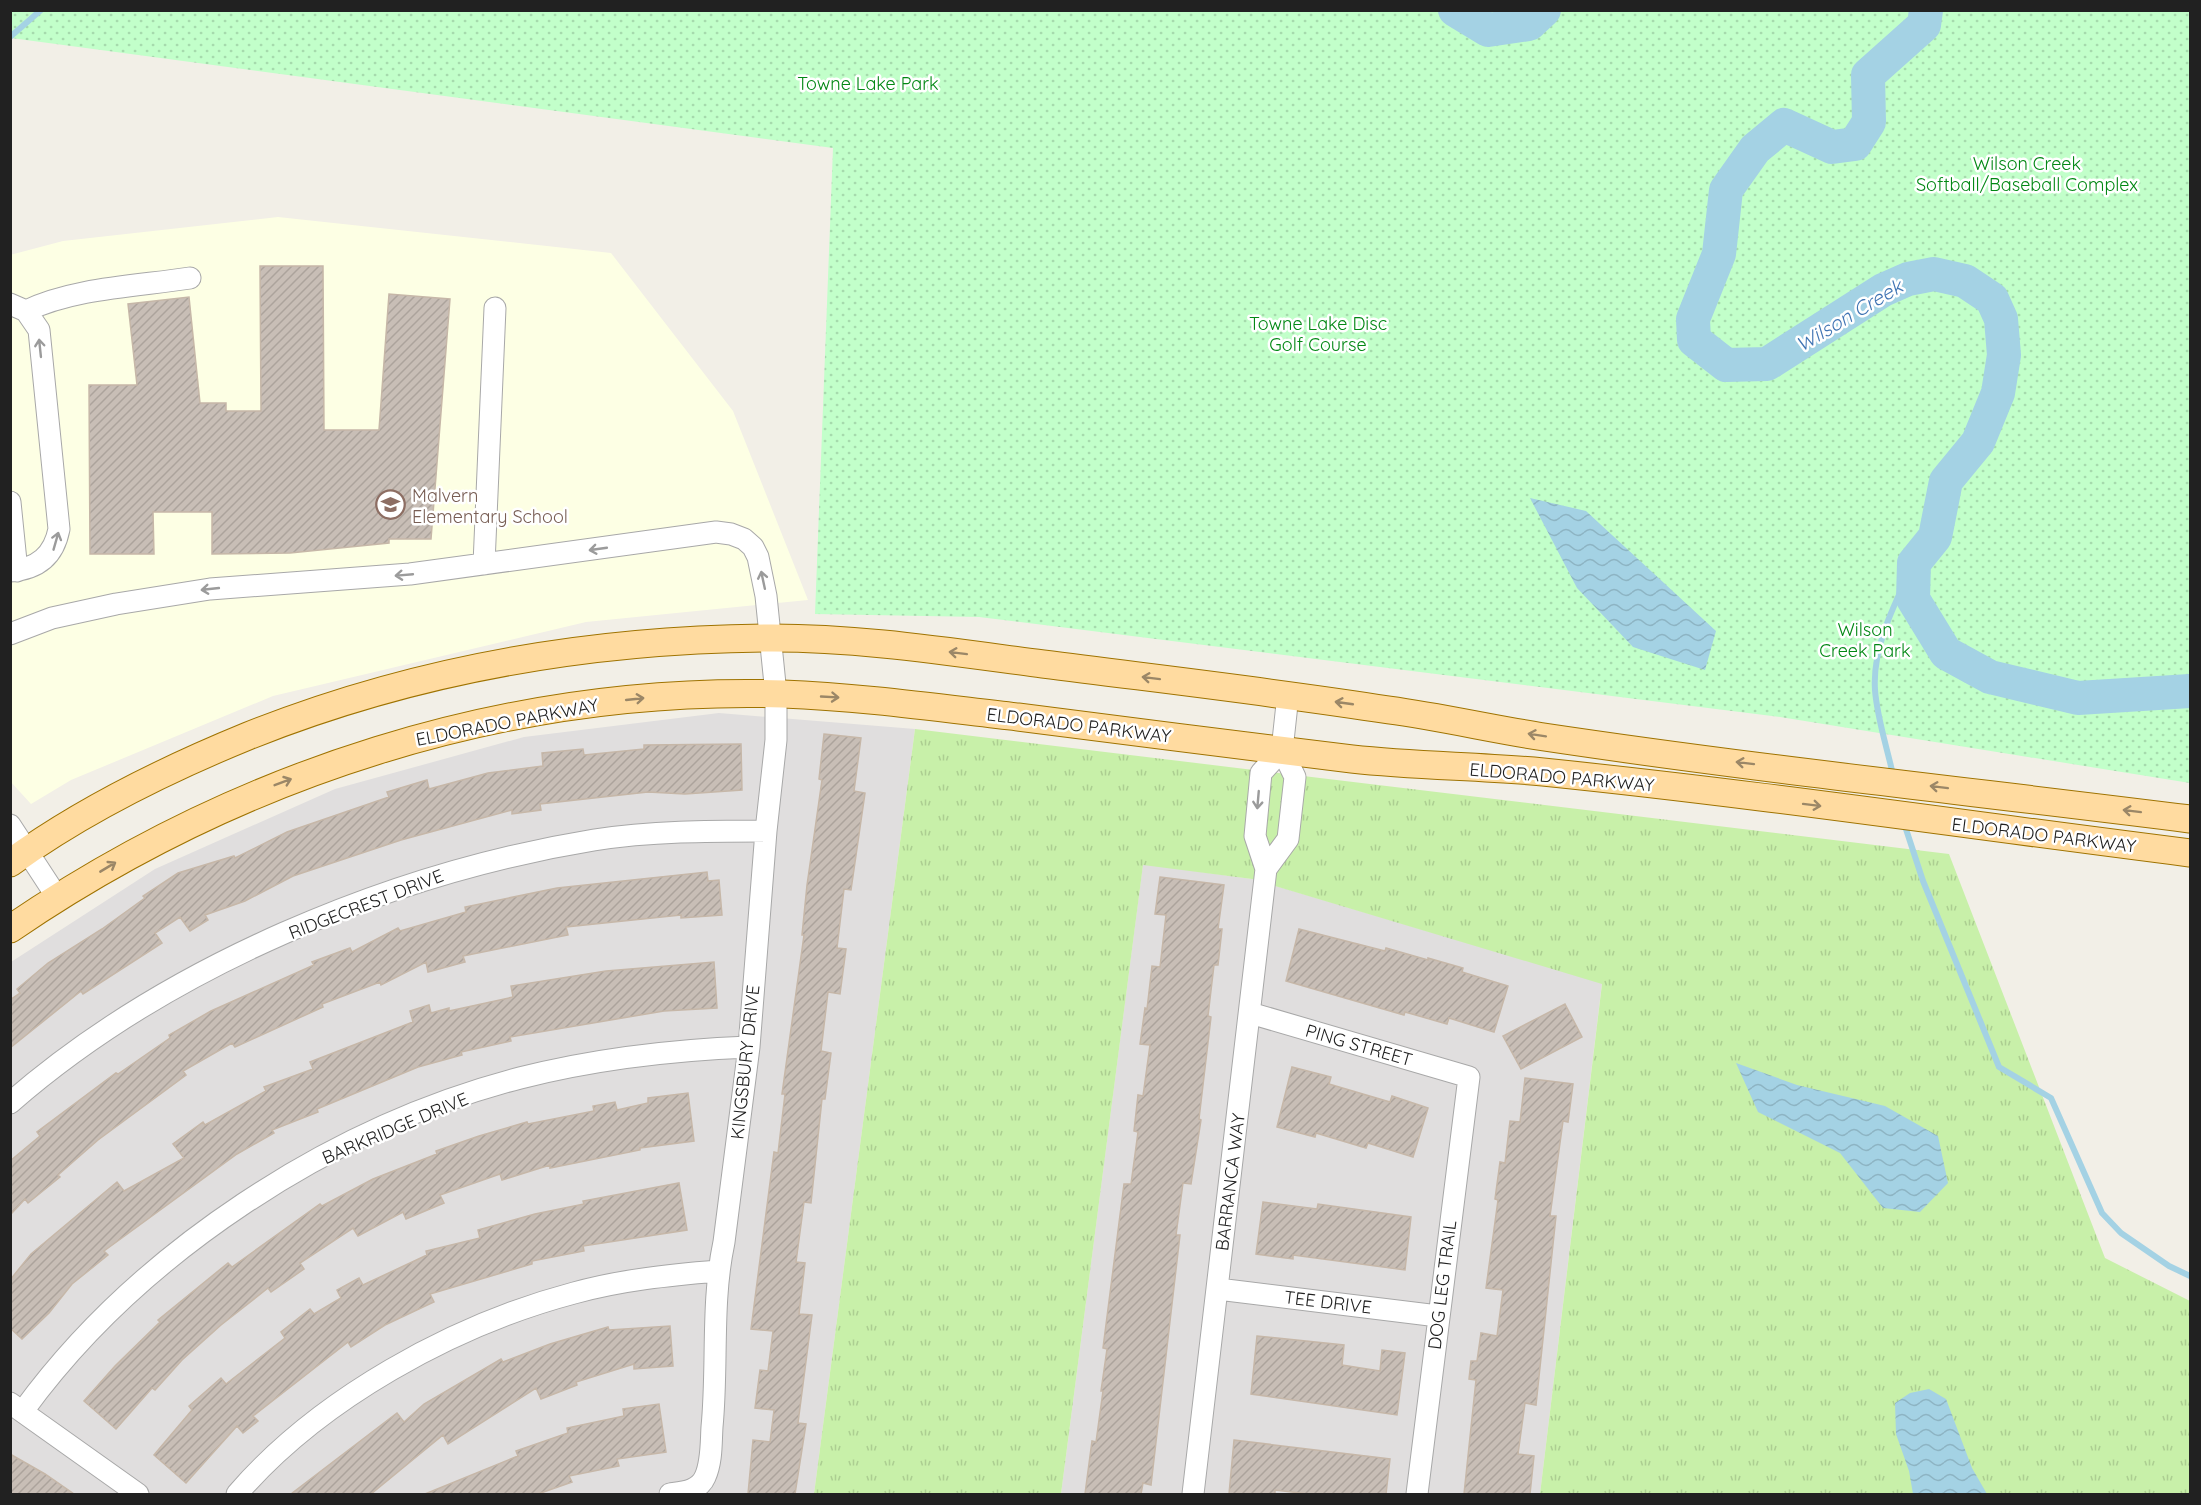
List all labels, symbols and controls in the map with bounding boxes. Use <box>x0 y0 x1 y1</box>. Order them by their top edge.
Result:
park label: Towne Lake Park <box>797 72 939 95</box>
park label: Wilson Creek Softball/Baseball Complex <box>1916 152 2138 196</box>
water label: Wilson Creek <box>1791 272 1909 357</box>
park label: Towne Lake Disc Golf Course <box>1249 312 1387 356</box>
one-way arrow <box>34 338 45 358</box>
place label: Malvern Elementary School <box>412 484 568 528</box>
school or university icon: Malvern Elementary School <box>375 489 407 521</box>
one-way arrow <box>51 532 62 551</box>
one-way arrow <box>588 543 608 554</box>
one-way arrow <box>395 570 415 581</box>
one-way arrow <box>757 571 768 590</box>
one-way arrow <box>201 584 220 595</box>
park label: Wilson Creek Park <box>1819 618 1911 662</box>
one-way arrow <box>948 647 968 658</box>
one-way arrow <box>1142 672 1162 683</box>
one-way arrow <box>819 691 839 702</box>
street label: ELDORADO PARKWAY <box>414 693 600 751</box>
one-way arrow <box>625 693 645 704</box>
one-way arrow <box>1335 698 1355 709</box>
street label: ELDORADO PARKWAY <box>985 702 1173 748</box>
one-way arrow <box>1527 730 1547 741</box>
street label: ELDORADO PARKWAY <box>1469 757 1655 797</box>
one-way arrow <box>1736 757 1756 768</box>
one-way arrow <box>273 776 292 787</box>
one-way arrow <box>1930 781 1949 792</box>
one-way arrow <box>1252 790 1263 810</box>
one-way arrow <box>1802 800 1822 811</box>
one-way arrow <box>2123 806 2143 817</box>
street label: ELDORADO PARKWAY <box>1950 812 2138 858</box>
one-way arrow <box>99 861 116 873</box>
street label: RIDGECREST DRIVE <box>285 864 447 944</box>
street label: KINGSBURY DRIVE <box>725 984 765 1140</box>
street label: PING STREET <box>1303 1019 1415 1071</box>
street label: BARKRIDGE DRIVE <box>319 1087 471 1169</box>
street label: BARRANCA WAY <box>1210 1112 1250 1252</box>
street label: DOG LEG TRAIL <box>1423 1219 1461 1351</box>
street label: TEE DRIVE <box>1283 1285 1373 1319</box>

